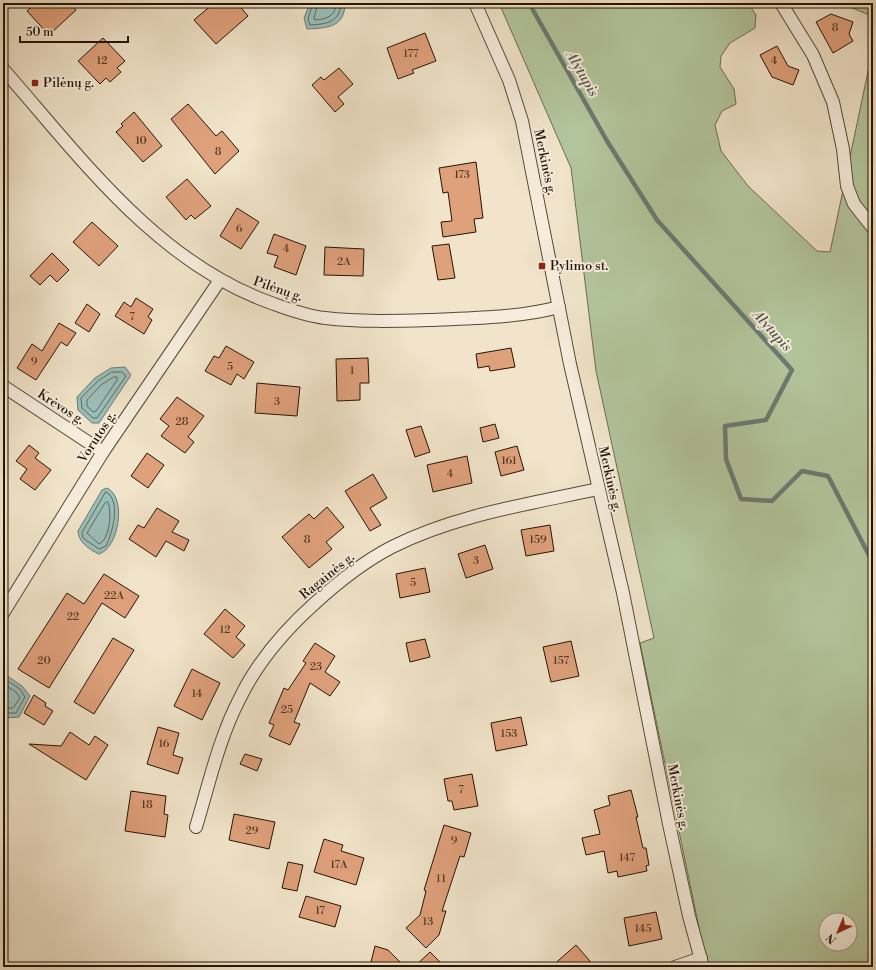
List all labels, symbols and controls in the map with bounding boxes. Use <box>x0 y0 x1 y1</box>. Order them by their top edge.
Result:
scale bar <box>20 18 128 44</box>
house number: 8 <box>832 21 839 35</box>
text: 50 m <box>26 25 54 40</box>
water label: Alytupis <box>561 46 602 100</box>
house number: 177 <box>403 47 419 61</box>
house number: 12 <box>96 54 108 68</box>
house number: 4 <box>771 54 778 68</box>
place label: Pilėnų g. <box>43 75 94 91</box>
marker: Pilėnų g. <box>30 78 40 88</box>
street label: Merkinės g. <box>530 128 560 196</box>
house number: 10 <box>135 134 147 148</box>
house number: 8 <box>215 145 222 159</box>
house number: 173 <box>454 168 470 182</box>
house number: 6 <box>236 222 243 236</box>
house number: 4 <box>283 242 290 256</box>
house number: 2A <box>337 255 351 269</box>
place label: Pylimo st. <box>550 258 608 274</box>
marker: Pylimo st. <box>537 261 547 271</box>
street label: Pilėnų g. <box>251 273 305 305</box>
water label: Alytupis <box>747 305 795 356</box>
house number: 7 <box>129 310 135 324</box>
house number: 9 <box>31 355 38 369</box>
house number: 5 <box>227 360 233 374</box>
house number: 1 <box>350 364 355 378</box>
street label: Krėvos g. <box>34 386 88 428</box>
house number: 3 <box>274 395 280 409</box>
street label: Vorutos g. <box>74 408 120 467</box>
house number: 28 <box>175 415 189 429</box>
street label: Merkinės g. <box>595 445 625 513</box>
house number: 161 <box>501 454 517 468</box>
house number: 4 <box>447 467 454 481</box>
house number: 8 <box>304 533 311 547</box>
house number: 159 <box>529 533 547 547</box>
street label: Ragainės g. <box>296 549 358 603</box>
house number: 3 <box>473 554 479 568</box>
house number: 5 <box>410 576 416 590</box>
house number: 22A <box>104 589 124 603</box>
house number: 22 <box>67 610 79 624</box>
house number: 12 <box>219 623 231 637</box>
house number: 20 <box>37 654 51 668</box>
house number: 157 <box>553 654 569 668</box>
house number: 23 <box>310 660 322 674</box>
house number: 14 <box>192 687 203 701</box>
house number: 25 <box>281 703 293 717</box>
house number: 153 <box>501 727 517 741</box>
house number: 16 <box>158 737 170 751</box>
street label: Merkinės g. <box>664 763 692 831</box>
house number: 7 <box>458 783 464 797</box>
house number: 18 <box>141 798 153 812</box>
house number: 29 <box>246 824 259 838</box>
house number: 9 <box>451 834 458 848</box>
house number: 147 <box>619 851 635 865</box>
house number: 17A <box>330 858 348 872</box>
house number: 11 <box>436 872 446 886</box>
house number: 17 <box>315 904 325 918</box>
north arrow <box>818 912 858 952</box>
house number: 13 <box>423 915 433 929</box>
house number: 145 <box>635 922 651 936</box>
text: N <box>824 930 840 947</box>

